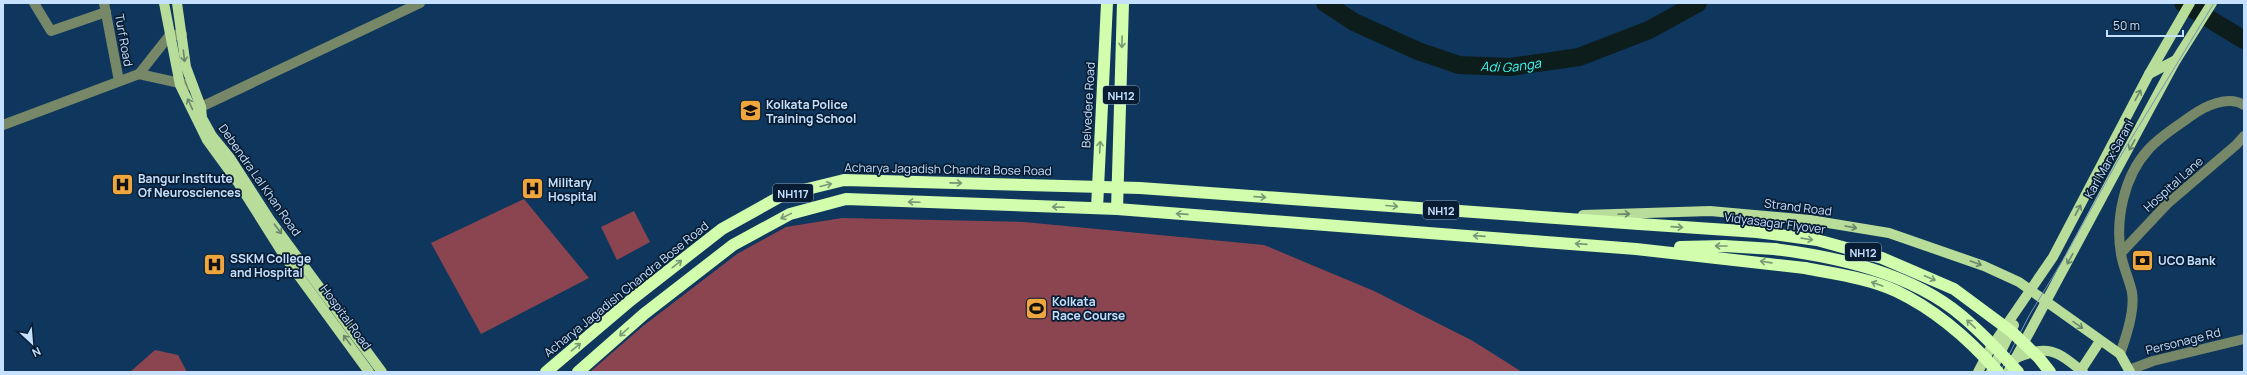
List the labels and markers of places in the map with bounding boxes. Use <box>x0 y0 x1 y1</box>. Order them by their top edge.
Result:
place label: Kolkata Police Training School <box>766 96 856 127</box>
school or university icon: Kolkata Police Training School <box>737 98 763 124</box>
place label: Bangur Institute Of Neurosciences <box>138 170 241 201</box>
hospital icon: Bangur Institute Of Neurosciences <box>110 172 136 198</box>
place label: Military Hospital <box>548 174 597 205</box>
hospital icon: Military Hospital <box>520 176 546 202</box>
bank icon: UCO Bank <box>2129 247 2155 273</box>
place label: SSKM College and Hospital <box>230 250 311 281</box>
hospital icon: SSKM College and Hospital <box>202 252 228 278</box>
place label: UCO Bank <box>2158 252 2216 269</box>
place label: Kolkata Race Course <box>1052 293 1125 324</box>
sports icon: Kolkata Race Course <box>1024 295 1050 321</box>

